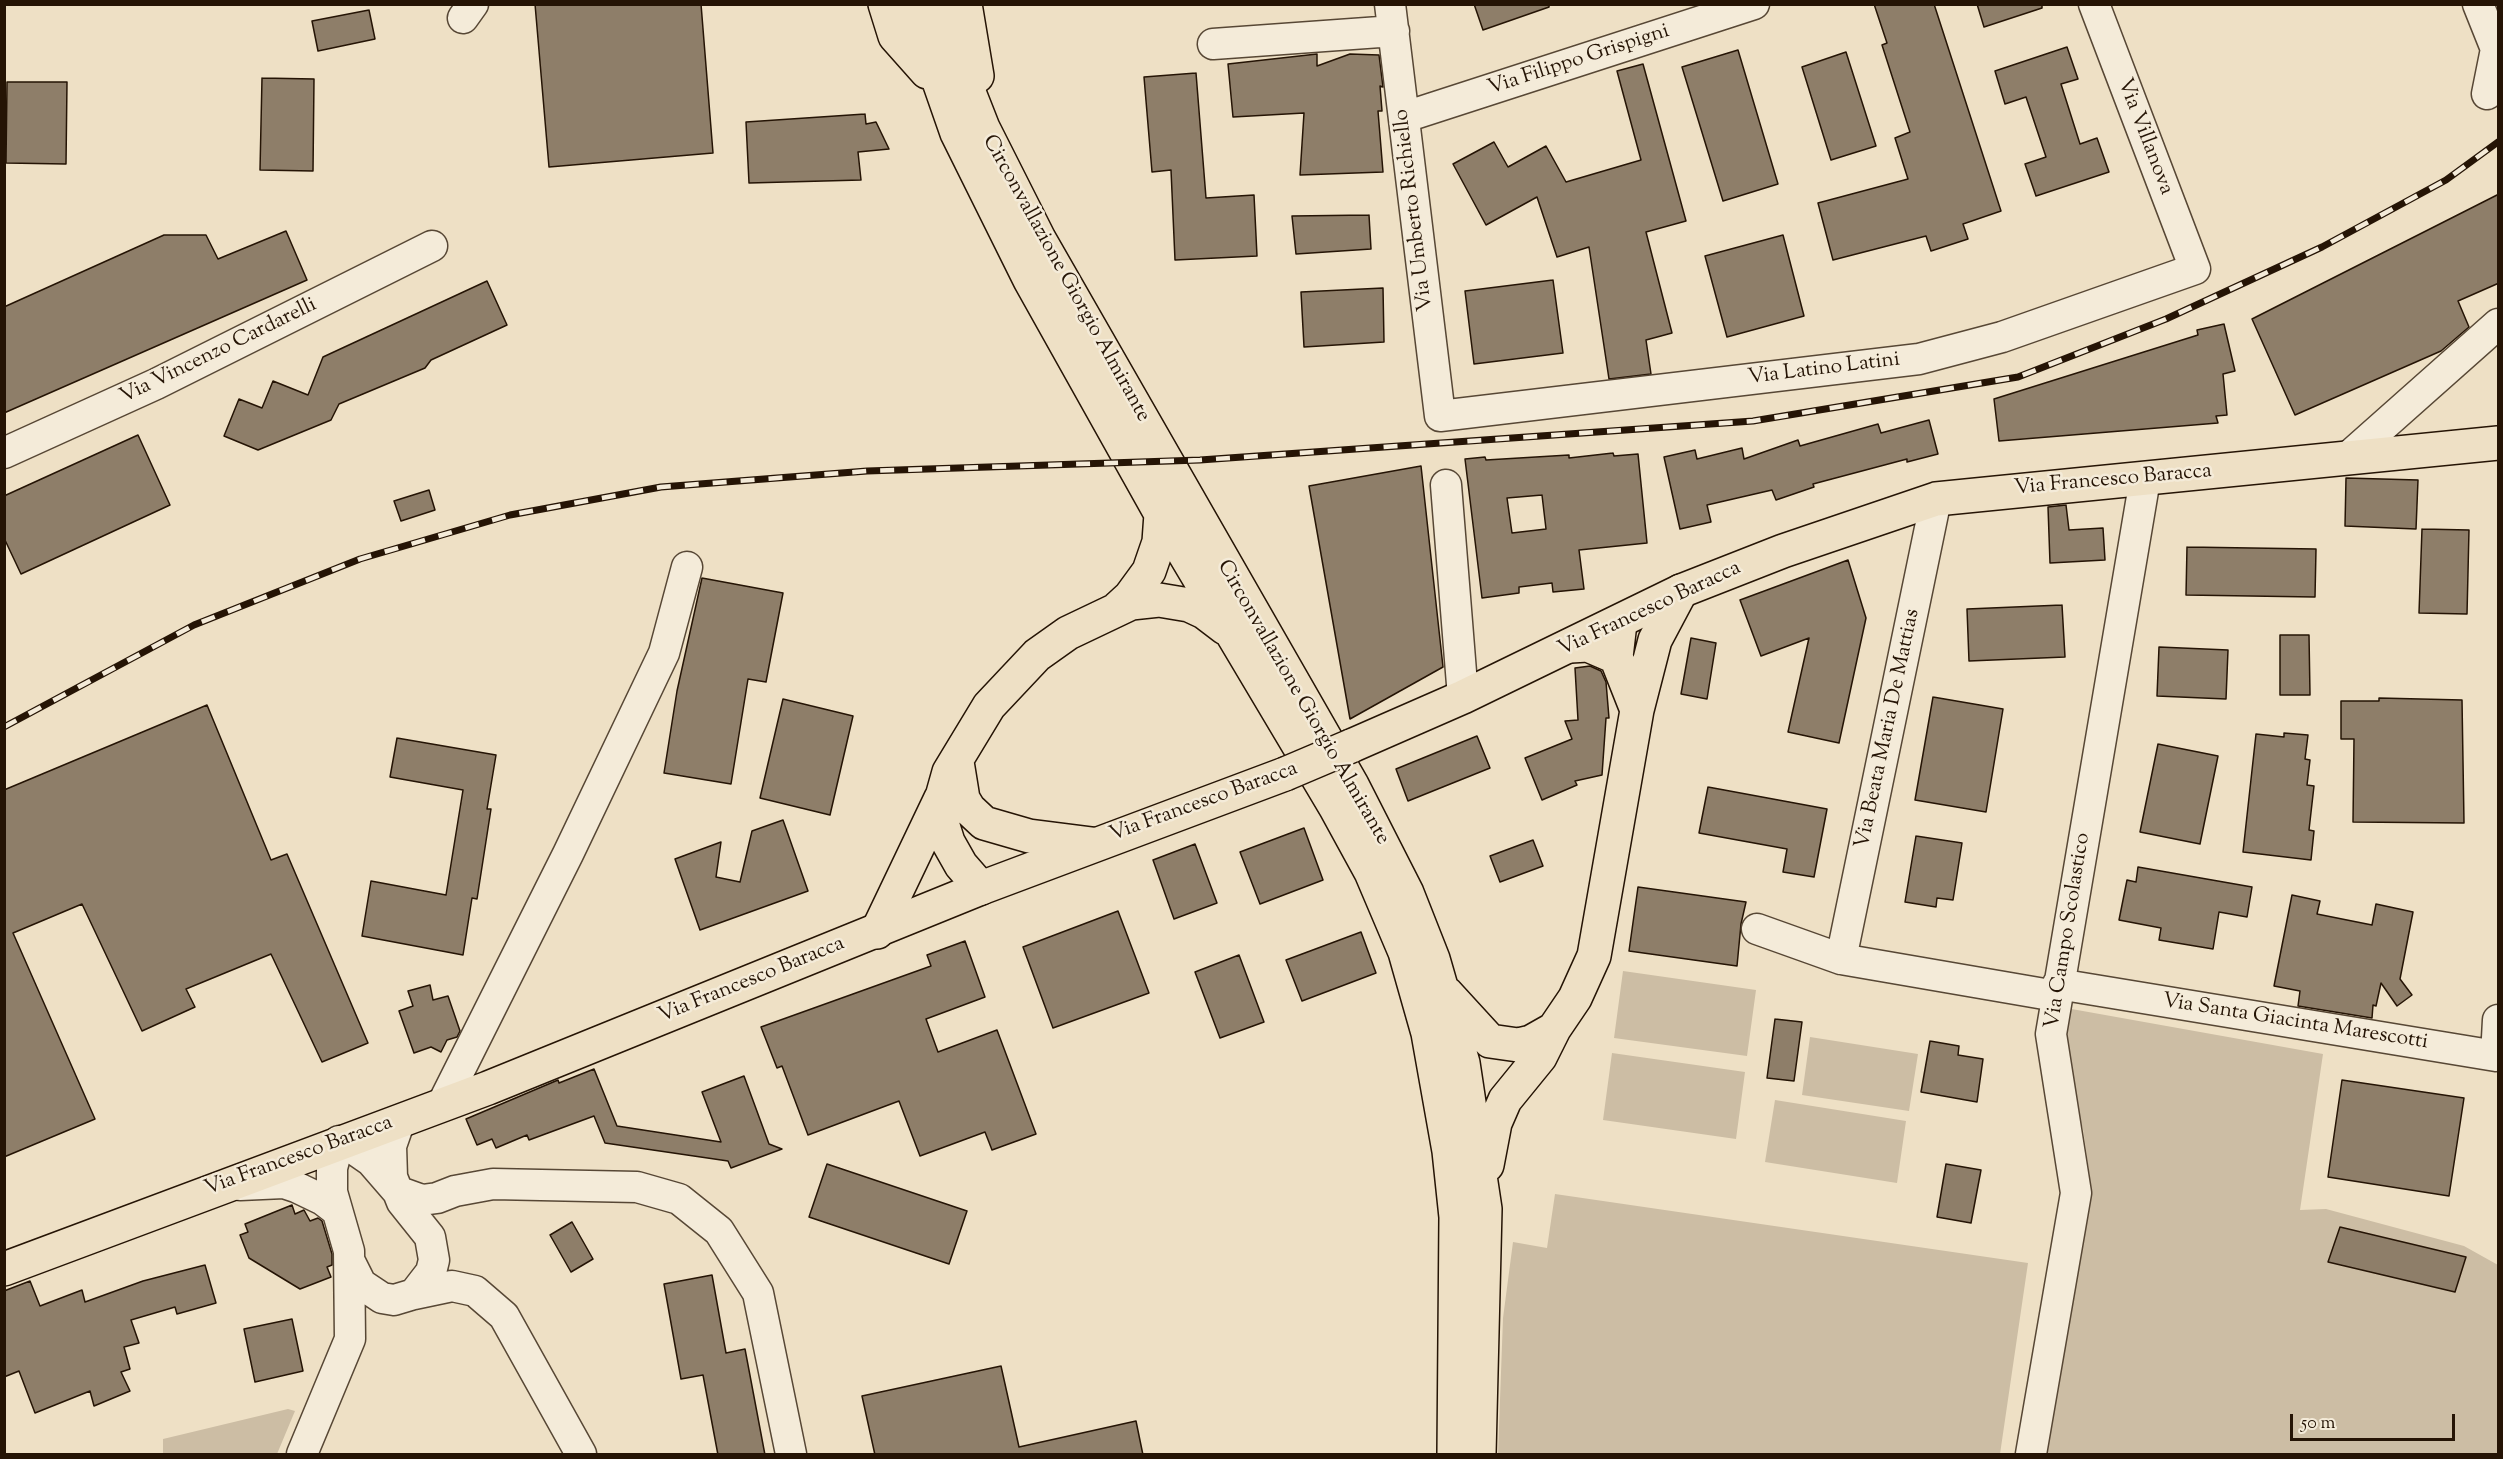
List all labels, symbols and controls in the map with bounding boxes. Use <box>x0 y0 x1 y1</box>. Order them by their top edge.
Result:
street label: Via Filippo Grispigni <box>1485 20 1673 102</box>
street label: Via Villanova <box>2110 75 2178 199</box>
street label: Via Umberto Richiello <box>1390 107 1440 313</box>
street label: Circonvallazione Giorgio Almirante <box>975 131 1155 427</box>
street label: Via Vincenzo Cardarelli <box>117 293 321 411</box>
street label: Via Latino Latini <box>1747 348 1901 392</box>
street label: Via Francesco Baracca <box>2013 460 2213 502</box>
street label: Circonvallazione Giorgio Almirante <box>1210 556 1394 850</box>
street label: Via Francesco Baracca <box>1555 557 1745 663</box>
street label: Via Beata Maria De Mattias <box>1851 607 1927 851</box>
street label: Via Francesco Baracca <box>1106 757 1302 849</box>
street label: Via Campo Scolastico <box>2041 831 2097 1031</box>
street label: Via Francesco Baracca <box>655 932 849 1030</box>
street label: Via Santa Giacinta Marescotti <box>2160 990 2430 1056</box>
street label: Via Francesco Baracca <box>201 1111 397 1203</box>
scale bar <box>2293 1402 2458 1440</box>
text: 50 m <box>2301 1411 2335 1437</box>

